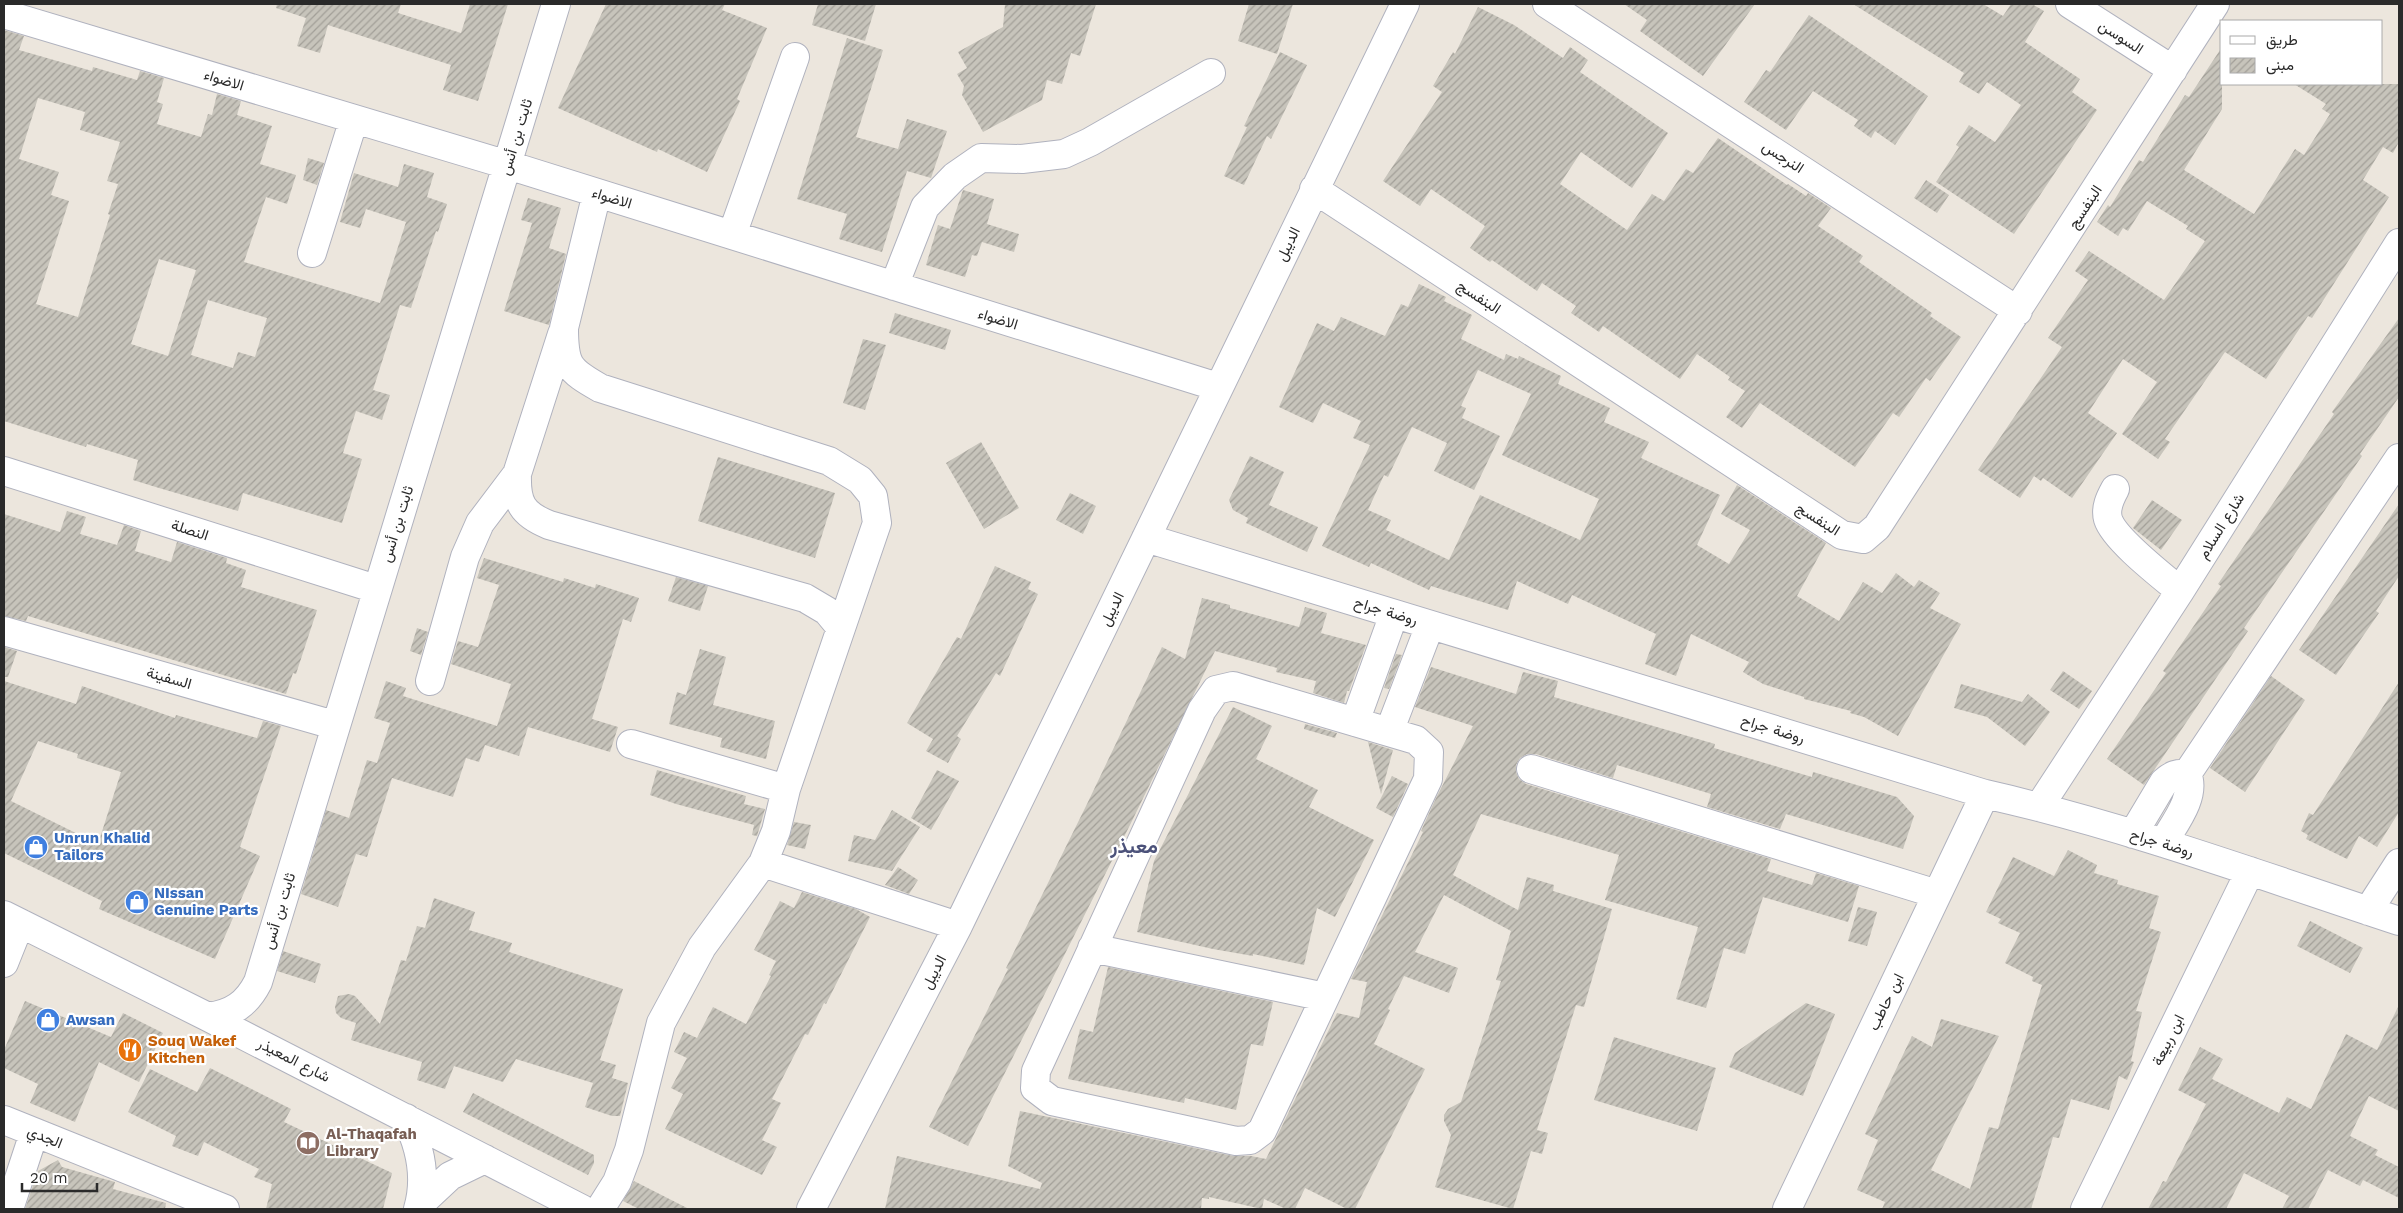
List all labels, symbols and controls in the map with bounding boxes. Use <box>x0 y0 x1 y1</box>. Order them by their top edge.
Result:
street label: السوسن <box>2095 16 2147 59</box>
legend <box>2220 20 2383 85</box>
text: طريق <box>2266 31 2298 50</box>
text: مبنى <box>2266 56 2294 75</box>
street label: الاضواء <box>202 65 246 95</box>
street label: ثابت بن أنس <box>496 97 537 178</box>
street label: النرجس <box>1758 137 1807 178</box>
street label: البنفسج <box>2064 182 2107 233</box>
street label: الاضواء <box>590 183 634 213</box>
street label: الديبل <box>1272 224 1304 264</box>
street label: البنفسج <box>1453 276 1504 319</box>
street label: الاضواء <box>976 304 1020 334</box>
street label: ثابت بن أنس <box>377 484 418 565</box>
street label: شارع السلام <box>2194 490 2250 563</box>
street label: البنفسج <box>1792 499 1843 541</box>
street label: النصلة <box>169 516 211 544</box>
street label: الديبل <box>1096 589 1128 629</box>
street label: روضة جراح <box>1352 593 1420 631</box>
street label: السفينة <box>144 663 194 693</box>
street label: روضة جراح <box>1739 711 1807 749</box>
street label: روضة جراح <box>2128 825 2196 863</box>
place label: Unrun Khalid Tailors <box>54 829 150 864</box>
shop icon: Unrun Khalid Tailors <box>23 834 49 860</box>
district label: معيذر <box>1109 834 1158 859</box>
street label: ثابت بن أنس <box>259 871 300 952</box>
place label: NIssan Genuine Parts <box>154 884 258 919</box>
shop icon: NIssan Genuine Parts <box>124 889 150 915</box>
street label: الديبل <box>918 952 950 992</box>
street label: ابن حاطب <box>1864 970 1908 1034</box>
shop icon: Awsan <box>35 1007 61 1033</box>
place label: Awsan <box>66 1011 115 1029</box>
street label: ابن ربيعة <box>2148 1011 2189 1069</box>
place label: Souq Wakef Kitchen <box>148 1032 237 1067</box>
street label: شارع المعيذر <box>253 1034 333 1088</box>
restaurant icon: Souq Wakef Kitchen <box>117 1037 143 1063</box>
street label: الجدي <box>23 1122 65 1156</box>
place label: Al-Thaqafah Library <box>326 1125 417 1160</box>
library icon: Al-Thaqafah Library <box>295 1130 321 1156</box>
scale bar <box>22 1160 98 1192</box>
text: 20 m <box>30 1169 68 1187</box>

